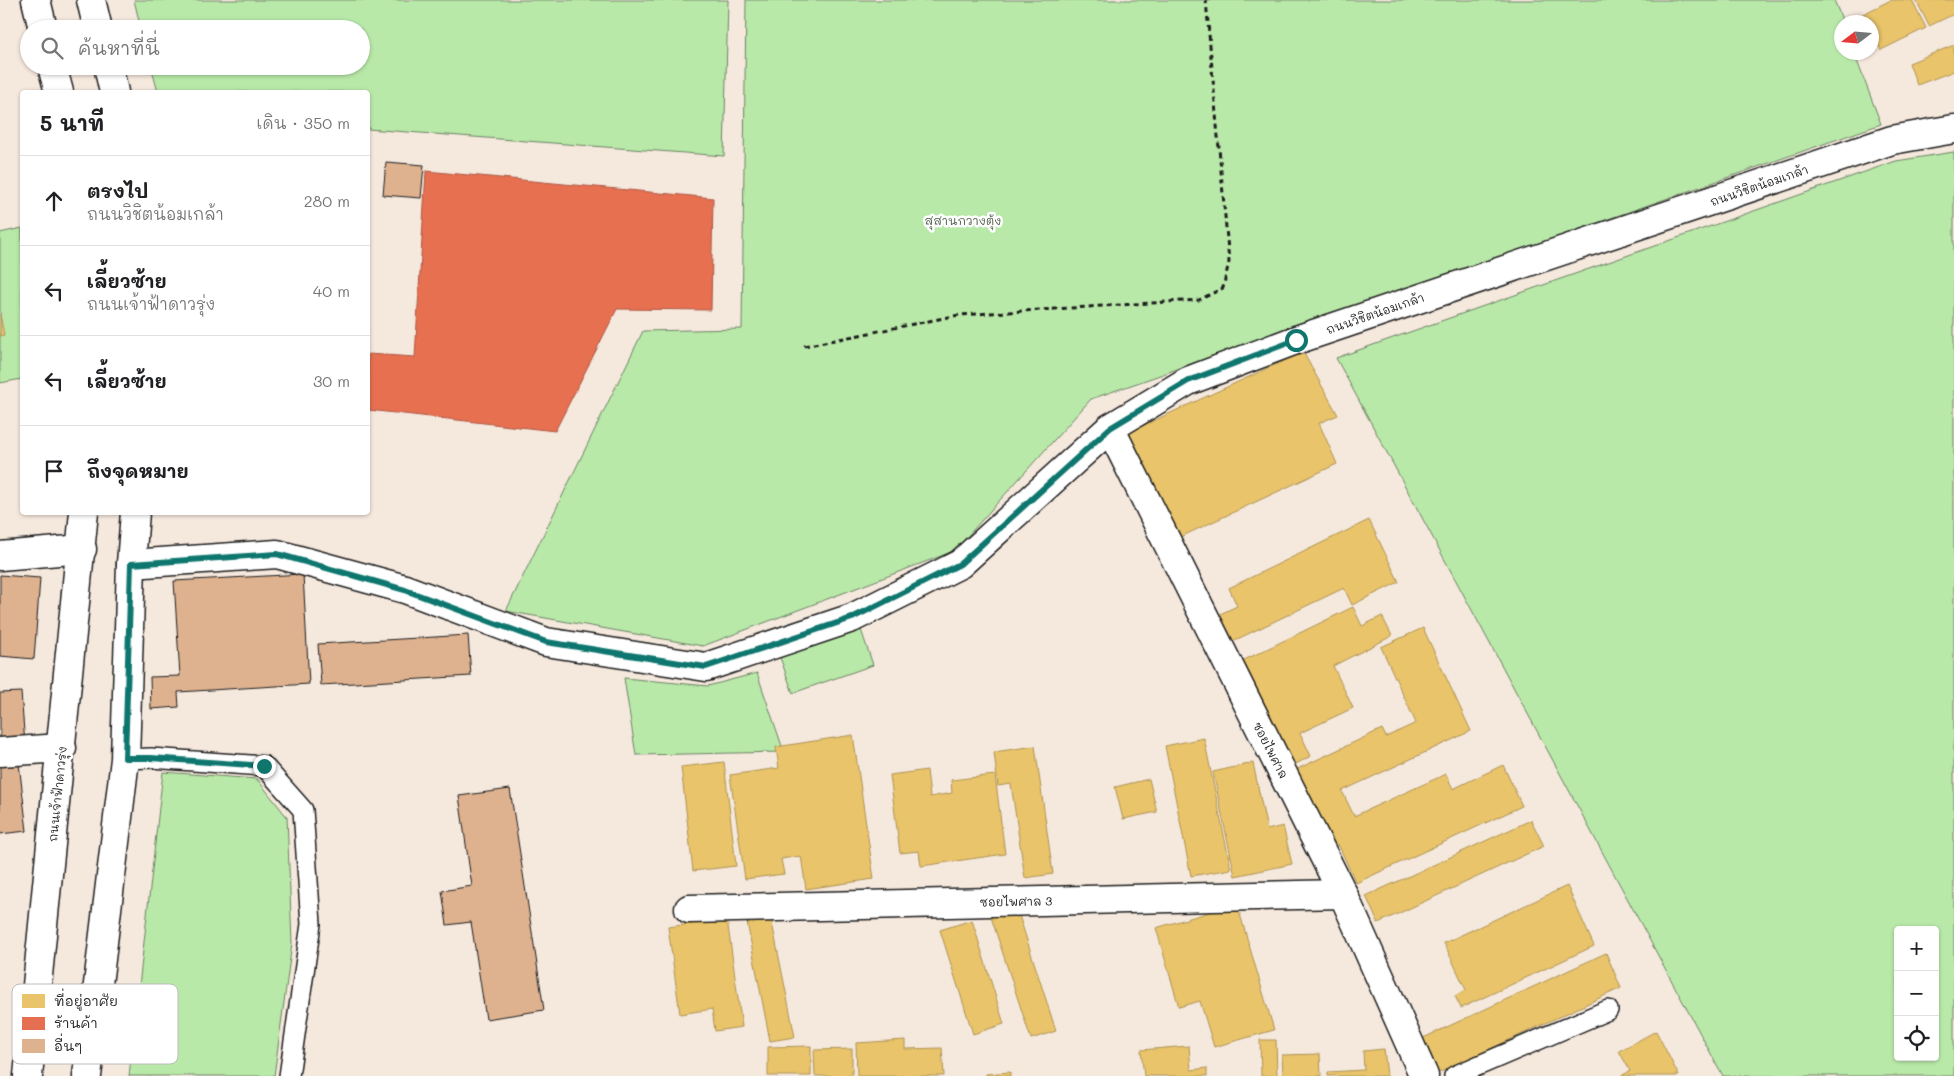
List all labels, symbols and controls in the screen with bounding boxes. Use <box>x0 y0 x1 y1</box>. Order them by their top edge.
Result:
north arrow <box>1834 15 1879 60</box>
search box <box>20 20 370 75</box>
icon: search <box>38 34 66 62</box>
text: ค้นหาที่นี่ <box>78 35 160 60</box>
text: 5 นาที <box>40 109 104 136</box>
text: เดิน · 350 m <box>257 112 350 133</box>
street label: ถนนวิชิตน้อมเกล้า <box>1708 161 1810 209</box>
text: ตรงไป <box>87 178 148 203</box>
icon: ahead <box>40 187 68 215</box>
text: 280 m <box>304 190 350 211</box>
text: ถนนวิชิตน้อมเกล้า <box>87 203 224 224</box>
park label: สุสานกวางตุ้ง <box>925 212 1001 231</box>
text: เลี้ยวซ้าย <box>87 268 167 293</box>
icon: left <box>40 277 68 305</box>
text: 40 m <box>313 280 350 301</box>
street label: ถนนวิชิตน้อมเกล้า <box>1324 289 1426 337</box>
text: ถนนเจ้าฟ้าดาวรุ่ง <box>87 293 215 314</box>
route start <box>1285 329 1308 352</box>
icon: left <box>40 367 68 395</box>
text: เลี้ยวซ้าย <box>87 368 167 393</box>
text: 30 m <box>313 370 350 391</box>
icon: arrive <box>40 457 68 485</box>
text: ถึงจุดหมาย <box>87 458 189 483</box>
street label: ซอยไพศาล <box>1250 719 1292 781</box>
street label: ถนนเจ้าฟ้าดาวรุ่ง <box>44 745 73 843</box>
route end <box>253 755 276 778</box>
street label: ซอยไพศาล 3 <box>980 892 1052 910</box>
map controls <box>1894 926 1939 1061</box>
button: + <box>1894 926 1939 971</box>
button: − <box>1894 971 1939 1016</box>
legend <box>12 984 178 1064</box>
text: ที่อยู่อาศัย <box>54 988 118 1011</box>
text: ร้านค้า <box>54 1013 98 1032</box>
button: locate <box>1894 1016 1939 1061</box>
text: อื่นๆ <box>54 1033 82 1055</box>

